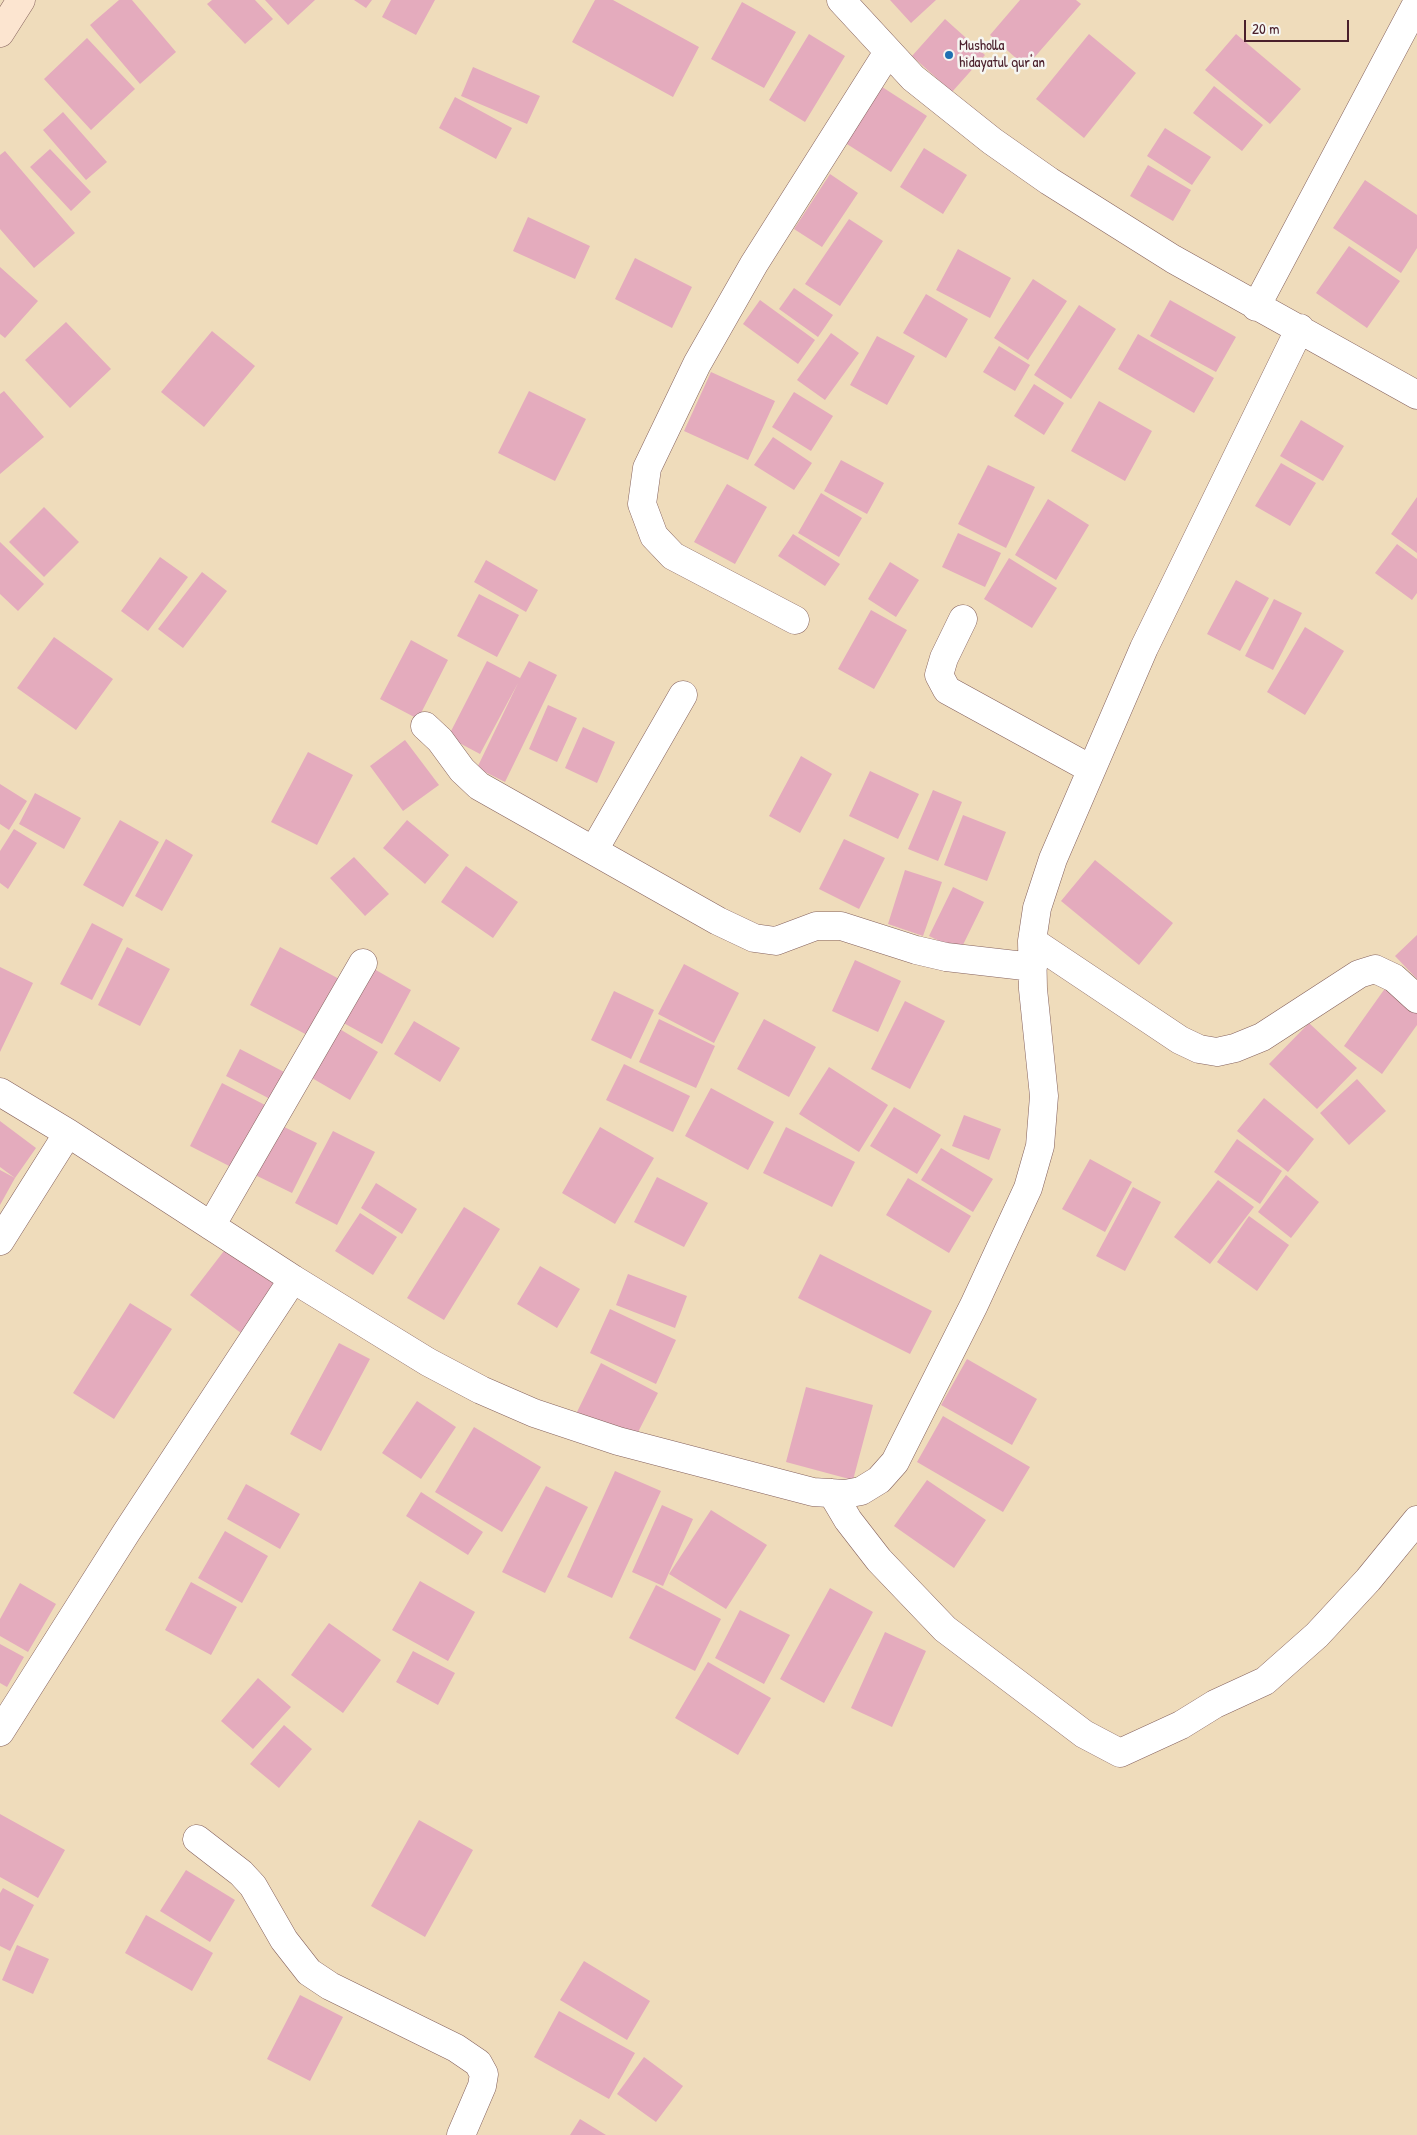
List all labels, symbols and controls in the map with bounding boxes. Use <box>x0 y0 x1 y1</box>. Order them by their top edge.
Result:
scale bar <box>1247 10 1352 42</box>
text: 20 m <box>1252 18 1279 39</box>
place label: Musholla hidayatul qur'an <box>959 37 1045 72</box>
marker: Musholla hidayatul qur'an <box>943 49 955 61</box>

